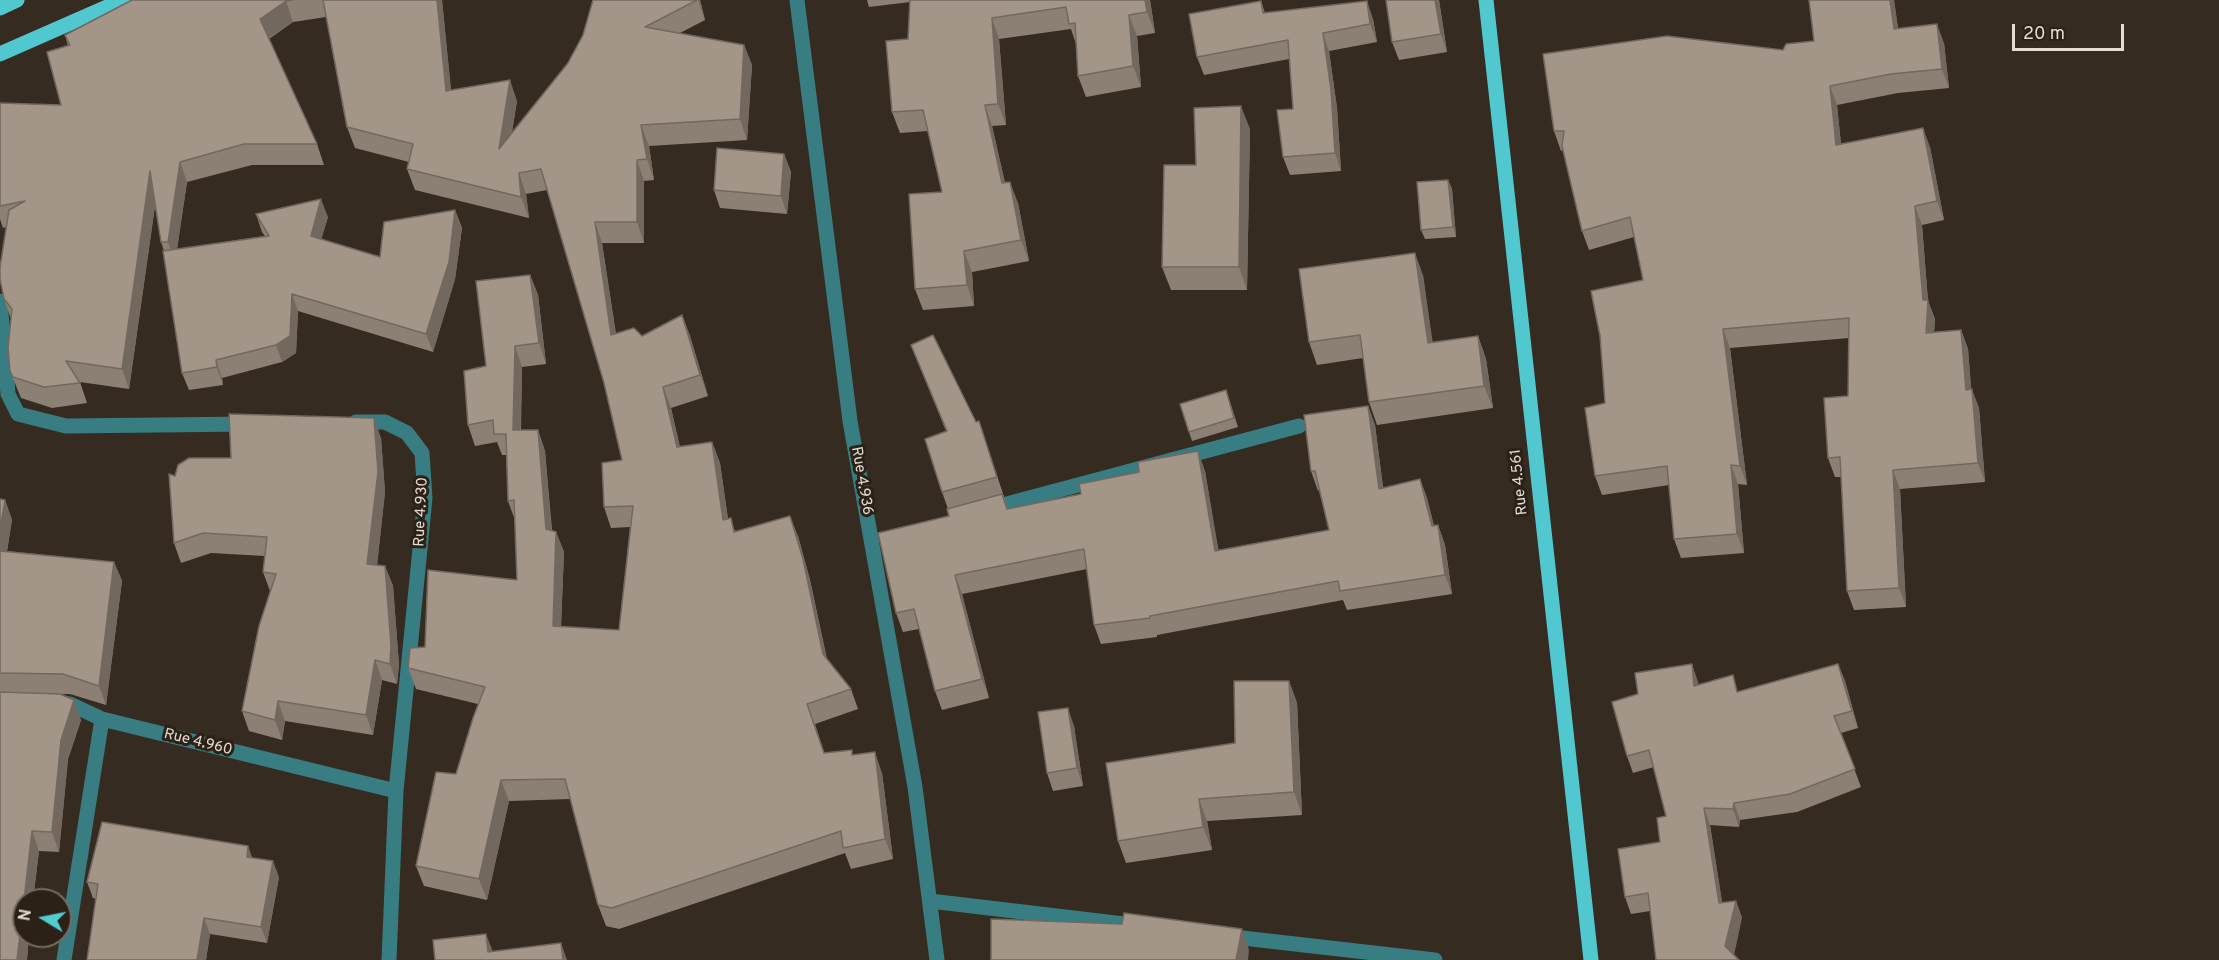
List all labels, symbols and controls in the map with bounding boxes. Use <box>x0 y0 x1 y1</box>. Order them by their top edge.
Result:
scale bar <box>2015 12 2128 50</box>
text: 20 m <box>2023 23 2065 46</box>
street label: Rue 4.936 <box>846 445 876 517</box>
street label: Rue 4.561 <box>1508 448 1532 516</box>
street label: Rue 4.930 <box>411 477 433 547</box>
street label: Rue 4.960 <box>162 726 234 760</box>
north arrow <box>12 888 72 948</box>
text: N <box>15 908 37 923</box>

